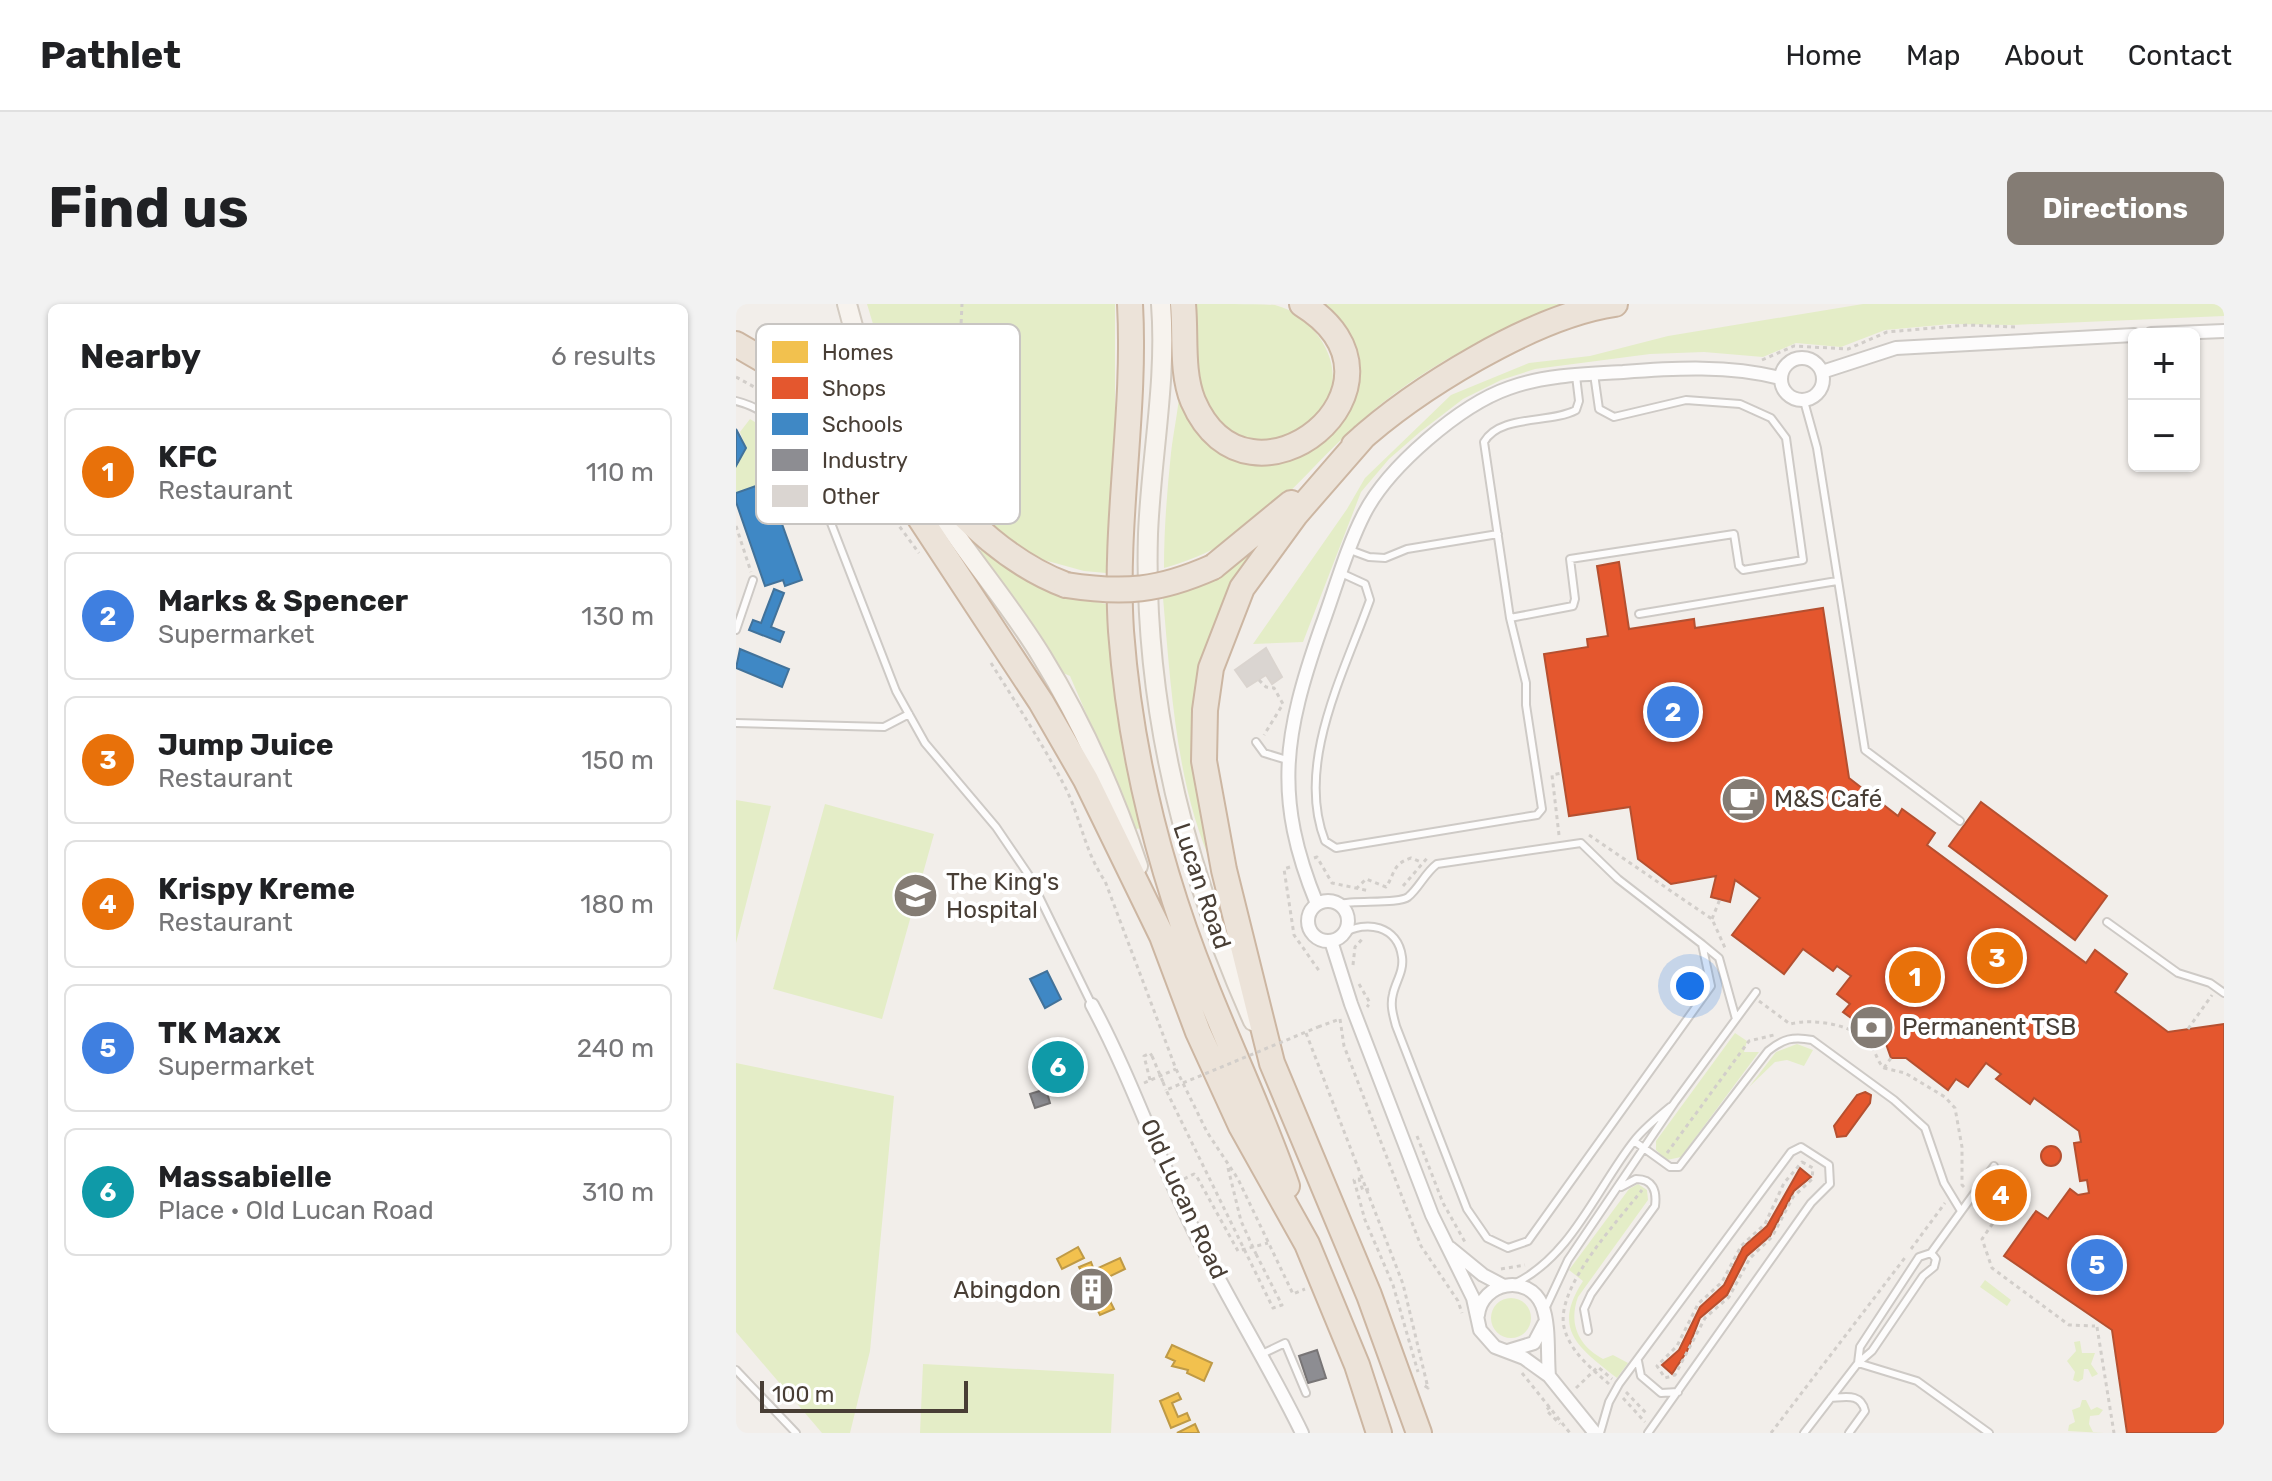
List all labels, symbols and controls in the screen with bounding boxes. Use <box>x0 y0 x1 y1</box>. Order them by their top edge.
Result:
text: Pathlet <box>40 32 181 78</box>
text: Home <box>1785 39 1862 72</box>
text: Map <box>1906 39 1960 72</box>
text: About <box>2004 39 2084 72</box>
text: Contact <box>2128 39 2232 72</box>
button: Directions <box>2007 172 2224 245</box>
text: Find us <box>48 175 249 241</box>
legend <box>756 324 1020 524</box>
map controls <box>2128 328 2200 472</box>
button: + <box>2128 328 2200 400</box>
text: Nearby <box>80 336 201 377</box>
text: Homes <box>822 339 893 366</box>
text: 6 results <box>551 341 656 372</box>
text: Shops <box>822 375 886 402</box>
button: − <box>2128 400 2200 472</box>
text: Schools <box>822 411 903 438</box>
text: KFC <box>158 439 217 475</box>
text: Industry <box>822 447 908 474</box>
text: 1 <box>102 457 114 488</box>
text: 110 m <box>586 457 654 488</box>
text: Restaurant <box>158 475 293 506</box>
text: Other <box>822 483 880 510</box>
text: Marks & Spencer <box>158 583 408 619</box>
text: 2 <box>100 601 116 632</box>
text: 130 m <box>581 601 654 632</box>
text: Supermarket <box>158 619 315 650</box>
pin: 2 <box>1647 682 1699 742</box>
text: Jump Juice <box>158 727 334 763</box>
text: 3 <box>99 745 117 776</box>
text: 150 m <box>581 745 654 776</box>
text: Restaurant <box>158 763 293 794</box>
cafe icon: M&S Café <box>1719 775 1767 823</box>
place label: M&S Café <box>1774 785 1882 813</box>
street label: Lucan Road <box>1167 819 1237 953</box>
place label: The King's Hospital <box>946 868 1059 924</box>
text: Krispy Kreme <box>158 871 355 907</box>
school or university icon: The King's Hospital <box>891 872 939 920</box>
text: 4 <box>99 889 117 920</box>
text: 180 m <box>580 889 654 920</box>
text: Restaurant <box>158 907 293 938</box>
pin: 3 <box>1971 928 2023 988</box>
pin: 1 <box>1889 947 1941 1007</box>
your location <box>1670 966 1710 1006</box>
bank icon: Permanent TSB <box>1847 1003 1895 1051</box>
place label: Permanent TSB <box>1902 1013 2076 1041</box>
text: TK Maxx <box>158 1015 281 1051</box>
text: 5 <box>100 1033 116 1064</box>
text: 240 m <box>577 1033 654 1064</box>
pin: 6 <box>1032 1037 1084 1097</box>
text: Supermarket <box>158 1051 315 1082</box>
street label: Old Lucan Road <box>1135 1114 1233 1284</box>
text: Massabielle <box>158 1159 332 1195</box>
pin: 4 <box>1975 1165 2027 1225</box>
text: 6 <box>100 1177 116 1208</box>
text: 310 m <box>582 1177 654 1208</box>
text: Place · Old Lucan Road <box>158 1195 434 1226</box>
pin: 5 <box>2071 1235 2123 1295</box>
building icon: Abingdon <box>1068 1266 1116 1314</box>
place label: Abingdon <box>953 1276 1061 1304</box>
scale bar <box>760 1377 968 1413</box>
text: 100 m <box>772 1381 834 1408</box>

